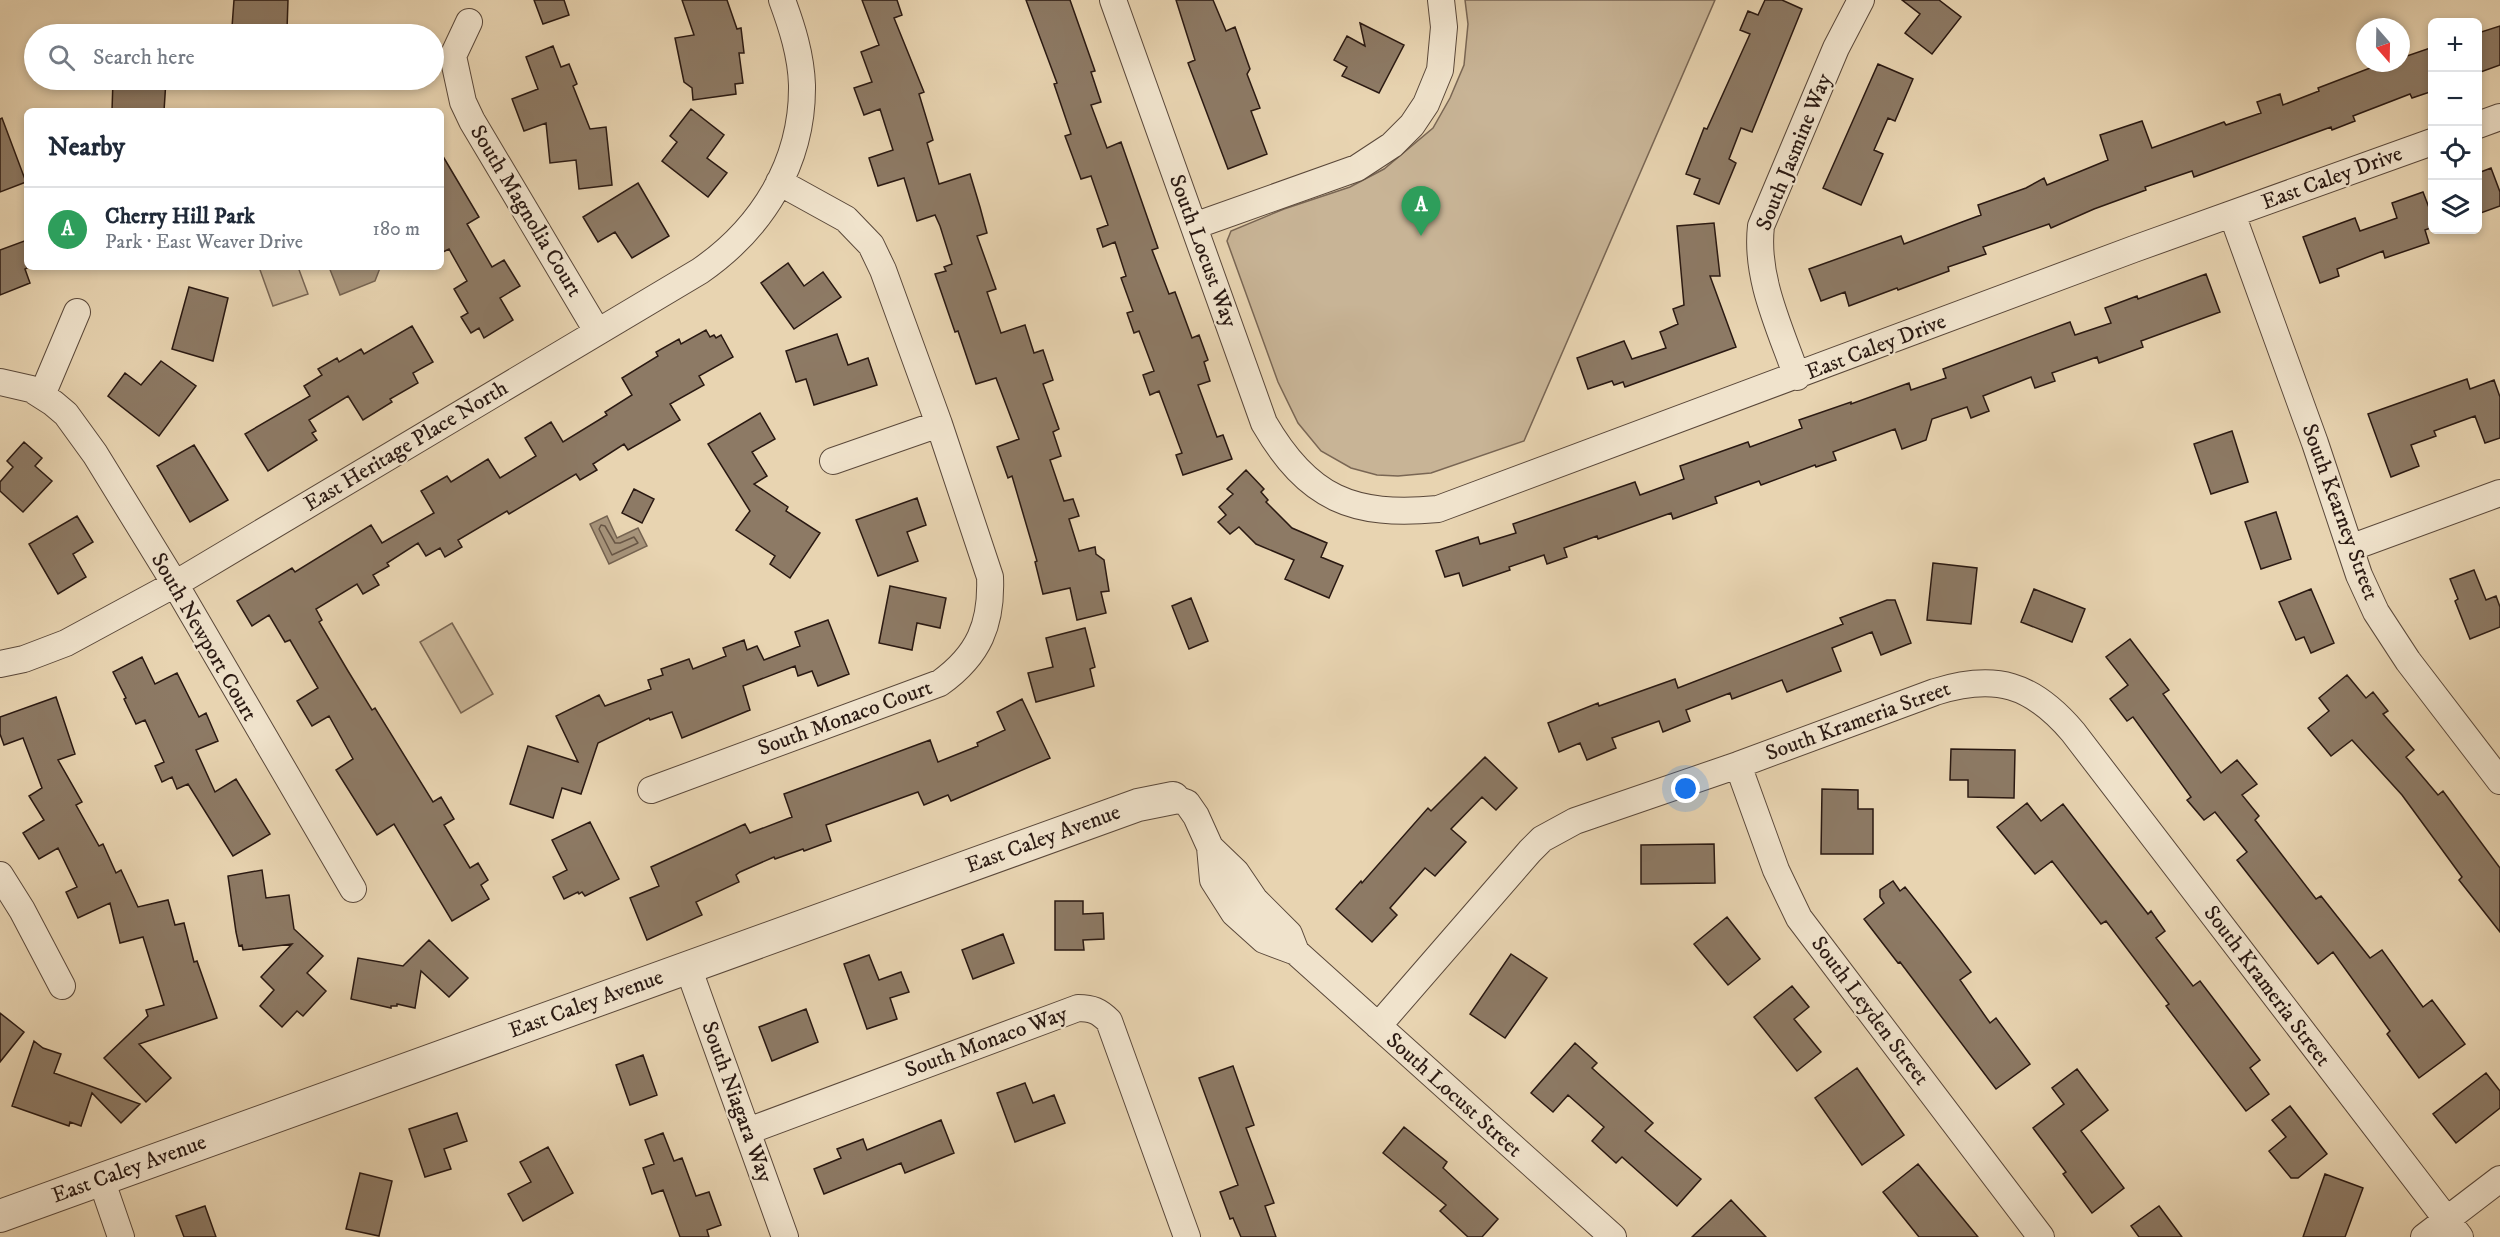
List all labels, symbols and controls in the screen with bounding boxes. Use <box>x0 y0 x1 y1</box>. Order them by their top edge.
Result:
north arrow <box>2356 18 2410 72</box>
map controls <box>2428 18 2482 234</box>
button: + <box>2428 18 2482 72</box>
search box <box>24 24 444 90</box>
icon: search <box>45 41 78 74</box>
text: Search here <box>93 44 195 71</box>
street label: South Jasmine Way <box>1750 69 1838 235</box>
button: − <box>2428 72 2482 126</box>
street label: South Magnolia Court <box>464 120 588 302</box>
button: locate <box>2428 126 2482 180</box>
text: Nearby <box>48 131 125 164</box>
street label: East Caley Drive <box>2258 140 2406 216</box>
street label: South Locust Way <box>1163 171 1243 332</box>
button: layers <box>2428 180 2482 234</box>
pin: A <box>1402 186 1440 236</box>
text: Cherry Hill Park <box>105 203 255 230</box>
text: A <box>61 217 74 242</box>
text: 180 m <box>373 217 420 242</box>
text: Park · East Weaver Drive <box>105 230 303 255</box>
street label: East Caley Drive <box>1802 308 1950 386</box>
street label: East Heritage Place North <box>299 374 513 518</box>
street label: South Kearney Street <box>2296 420 2384 604</box>
street label: South Newport Court <box>145 548 263 726</box>
street label: South Monaco Court <box>754 674 936 762</box>
street label: South Krameria Street <box>1762 675 1954 767</box>
your location <box>1671 774 1700 803</box>
street label: East Caley Avenue <box>962 799 1124 879</box>
street label: South Krameria Street <box>2198 900 2336 1072</box>
street label: South Leyden Street <box>1805 931 1935 1091</box>
street label: East Caley Avenue <box>505 964 667 1044</box>
street label: South Monaco Way <box>901 1000 1071 1084</box>
street label: South Niagara Way <box>695 1018 779 1187</box>
street label: South Locust Street <box>1380 1027 1528 1163</box>
street label: East Caley Avenue <box>48 1129 210 1209</box>

